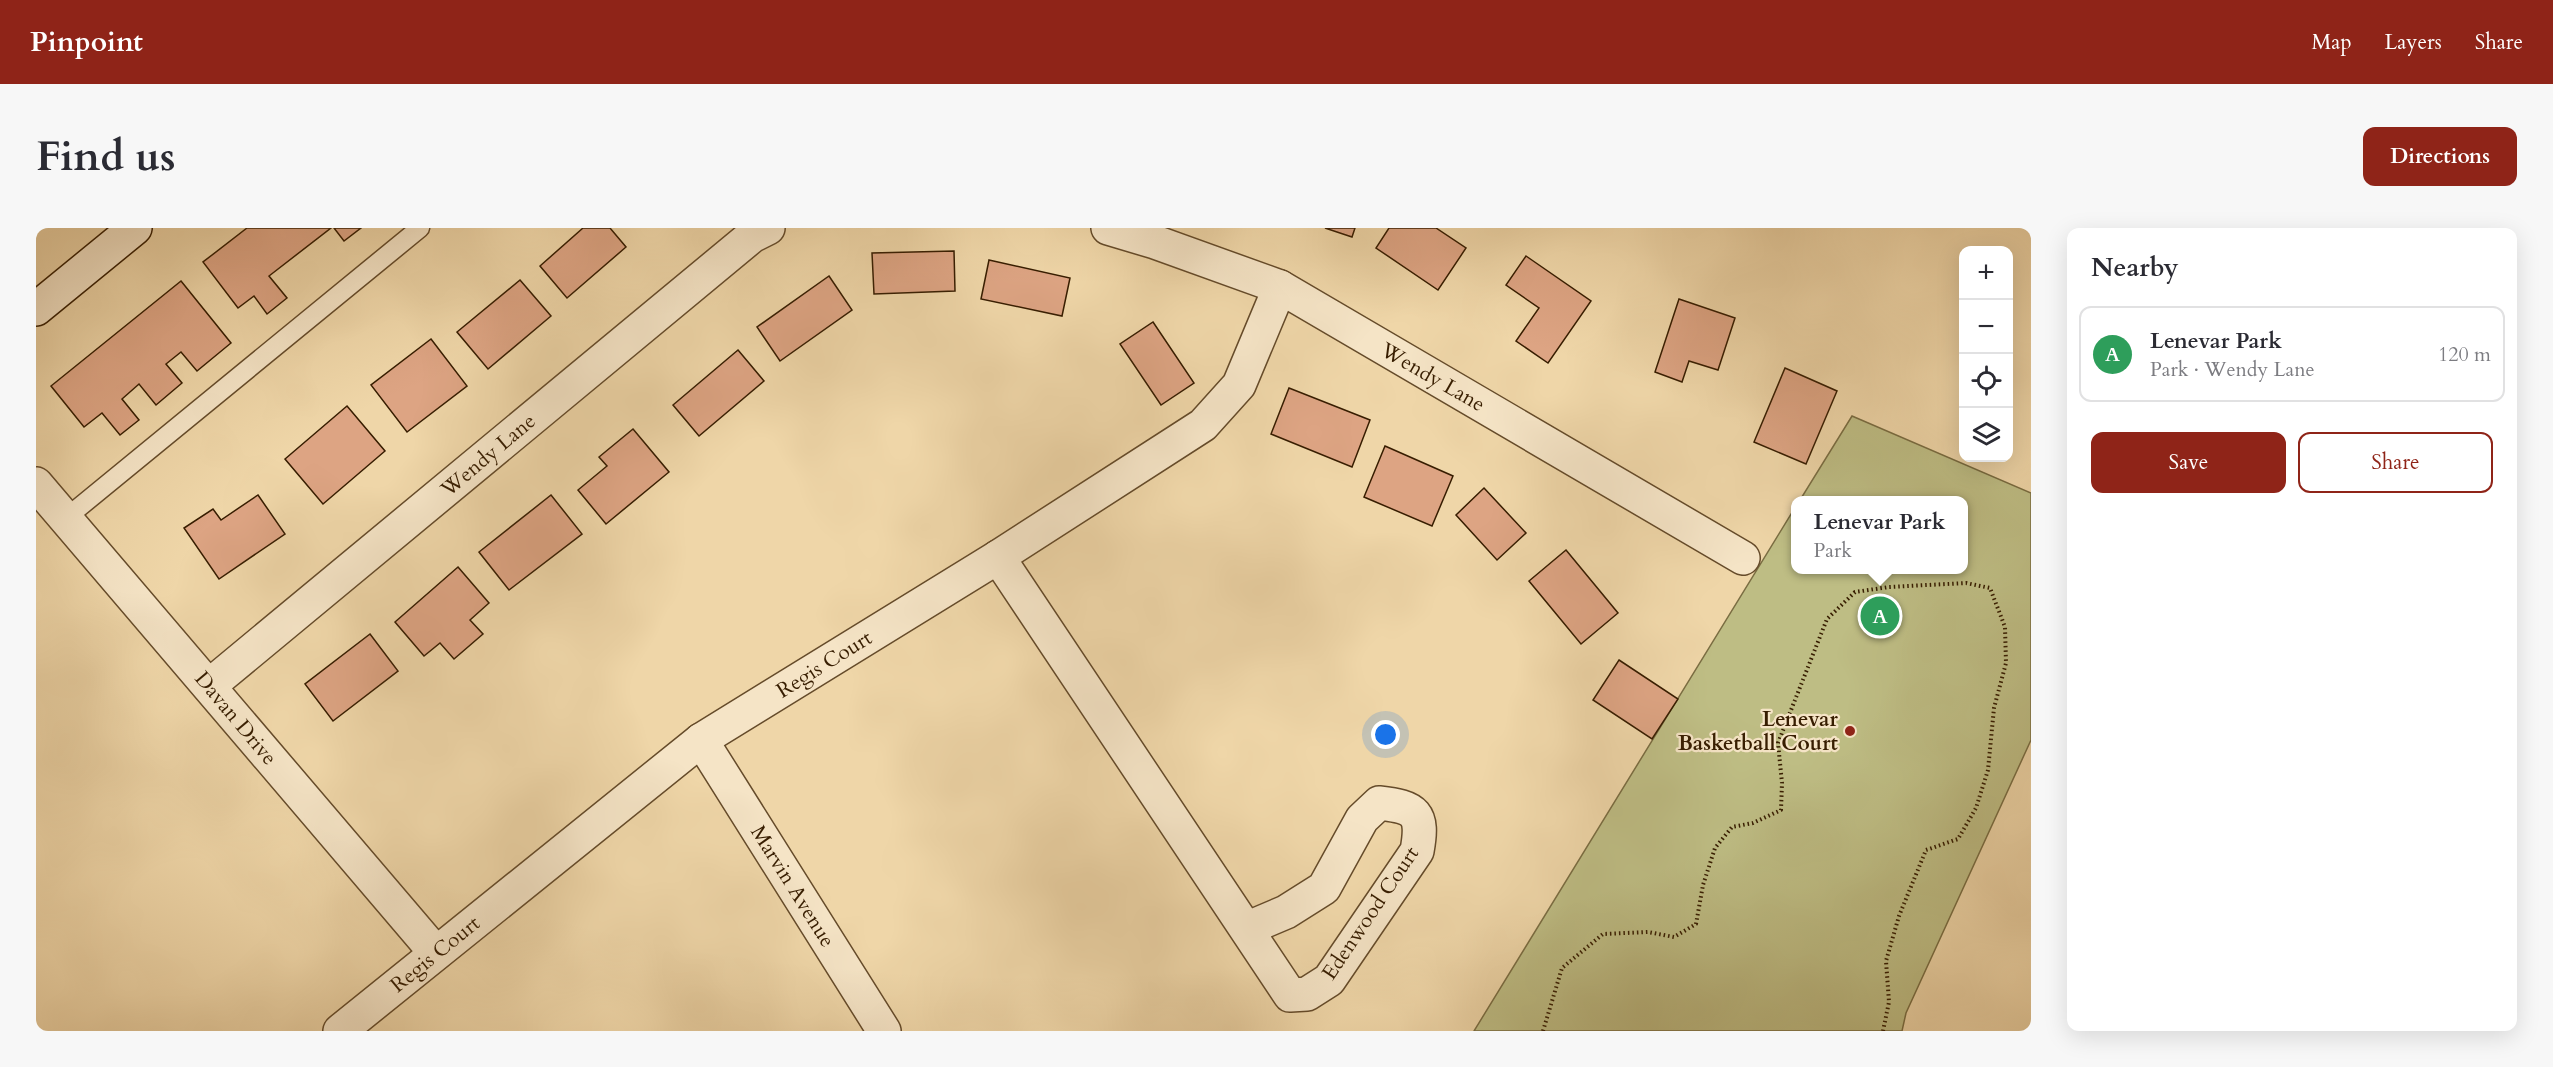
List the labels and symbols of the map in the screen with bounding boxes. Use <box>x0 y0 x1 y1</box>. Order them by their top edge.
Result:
street label: Wendy Lane <box>1374 335 1490 419</box>
street label: Wendy Lane <box>434 407 542 504</box>
pin: A <box>1860 594 1900 638</box>
street label: Regis Court <box>771 623 878 705</box>
street label: Davan Drive <box>188 665 283 771</box>
place label: Lenevar Basketball Court <box>1678 705 1839 758</box>
your location <box>1371 720 1400 749</box>
marker: Lenevar Basketball Court <box>1843 724 1857 738</box>
street label: Marvin Avenue <box>744 820 842 953</box>
street label: Edenwood Court <box>1315 841 1426 986</box>
street label: Regis Court <box>384 909 487 1000</box>

